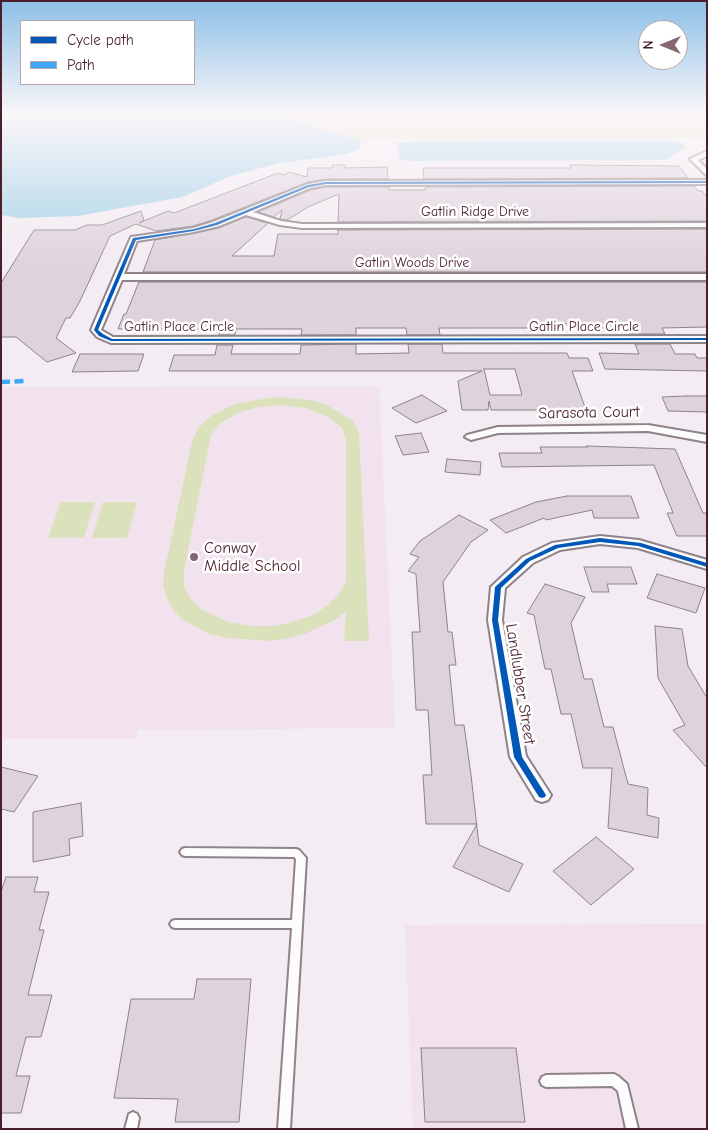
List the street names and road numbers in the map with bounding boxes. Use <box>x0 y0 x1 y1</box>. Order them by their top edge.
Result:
street label: Gatlin Ridge Drive <box>421 204 529 220</box>
street label: Gatlin Woods Drive <box>355 255 469 271</box>
street label: Gatlin Place Circle <box>124 319 234 335</box>
street label: Gatlin Place Circle <box>529 319 639 335</box>
street label: Sarasota Court <box>538 403 640 423</box>
street label: Landlubber Street <box>501 622 539 746</box>

